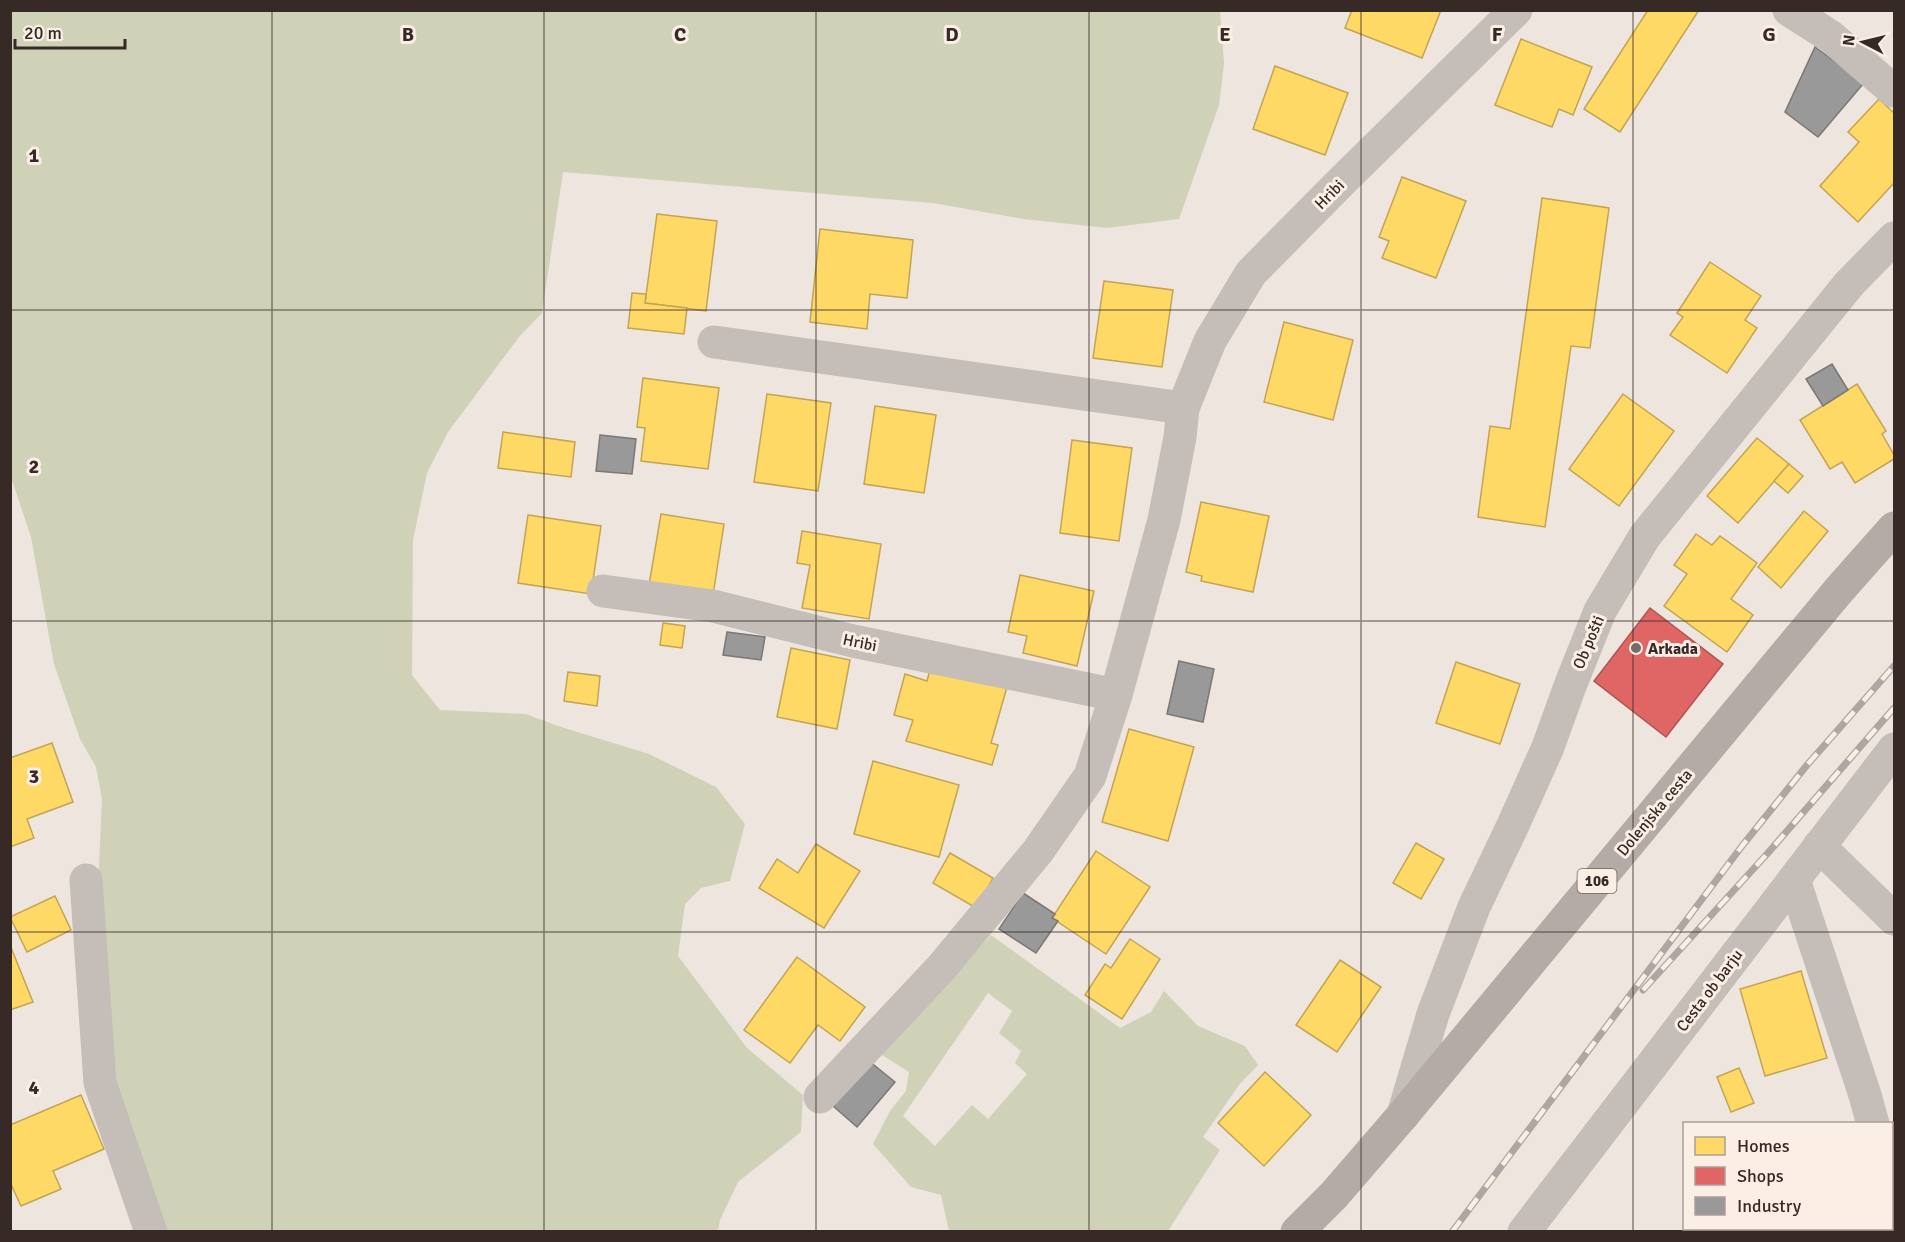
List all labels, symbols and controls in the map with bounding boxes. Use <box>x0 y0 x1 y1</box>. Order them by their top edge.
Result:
scale bar <box>15 12 124 50</box>
north arrow <box>1833 12 1893 72</box>
text: 20 m <box>24 22 62 44</box>
text: B <box>402 22 414 47</box>
text: C <box>674 22 686 47</box>
text: D <box>945 22 959 47</box>
text: E <box>1219 22 1231 47</box>
text: F <box>1492 22 1503 47</box>
text: G <box>1762 22 1776 47</box>
text: N <box>1839 34 1860 47</box>
text: 1 <box>29 143 40 168</box>
street label: Hribi <box>1311 176 1349 214</box>
text: 2 <box>29 454 39 479</box>
street label: Ob pošti <box>1569 613 1609 672</box>
street label: Hribi <box>841 630 879 656</box>
place label: Arkada <box>1648 639 1698 659</box>
marker: Arkada <box>1629 641 1643 655</box>
text: 3 <box>29 764 39 789</box>
street label: Dolenjska cesta <box>1613 765 1697 860</box>
road number: 106 <box>1578 869 1616 893</box>
street label: Cesta ob barju <box>1672 945 1747 1036</box>
text: 4 <box>29 1075 40 1100</box>
legend <box>1683 1122 1893 1230</box>
text: Homes <box>1737 1135 1790 1157</box>
text: Shops <box>1737 1165 1784 1187</box>
text: Industry <box>1737 1195 1802 1217</box>

